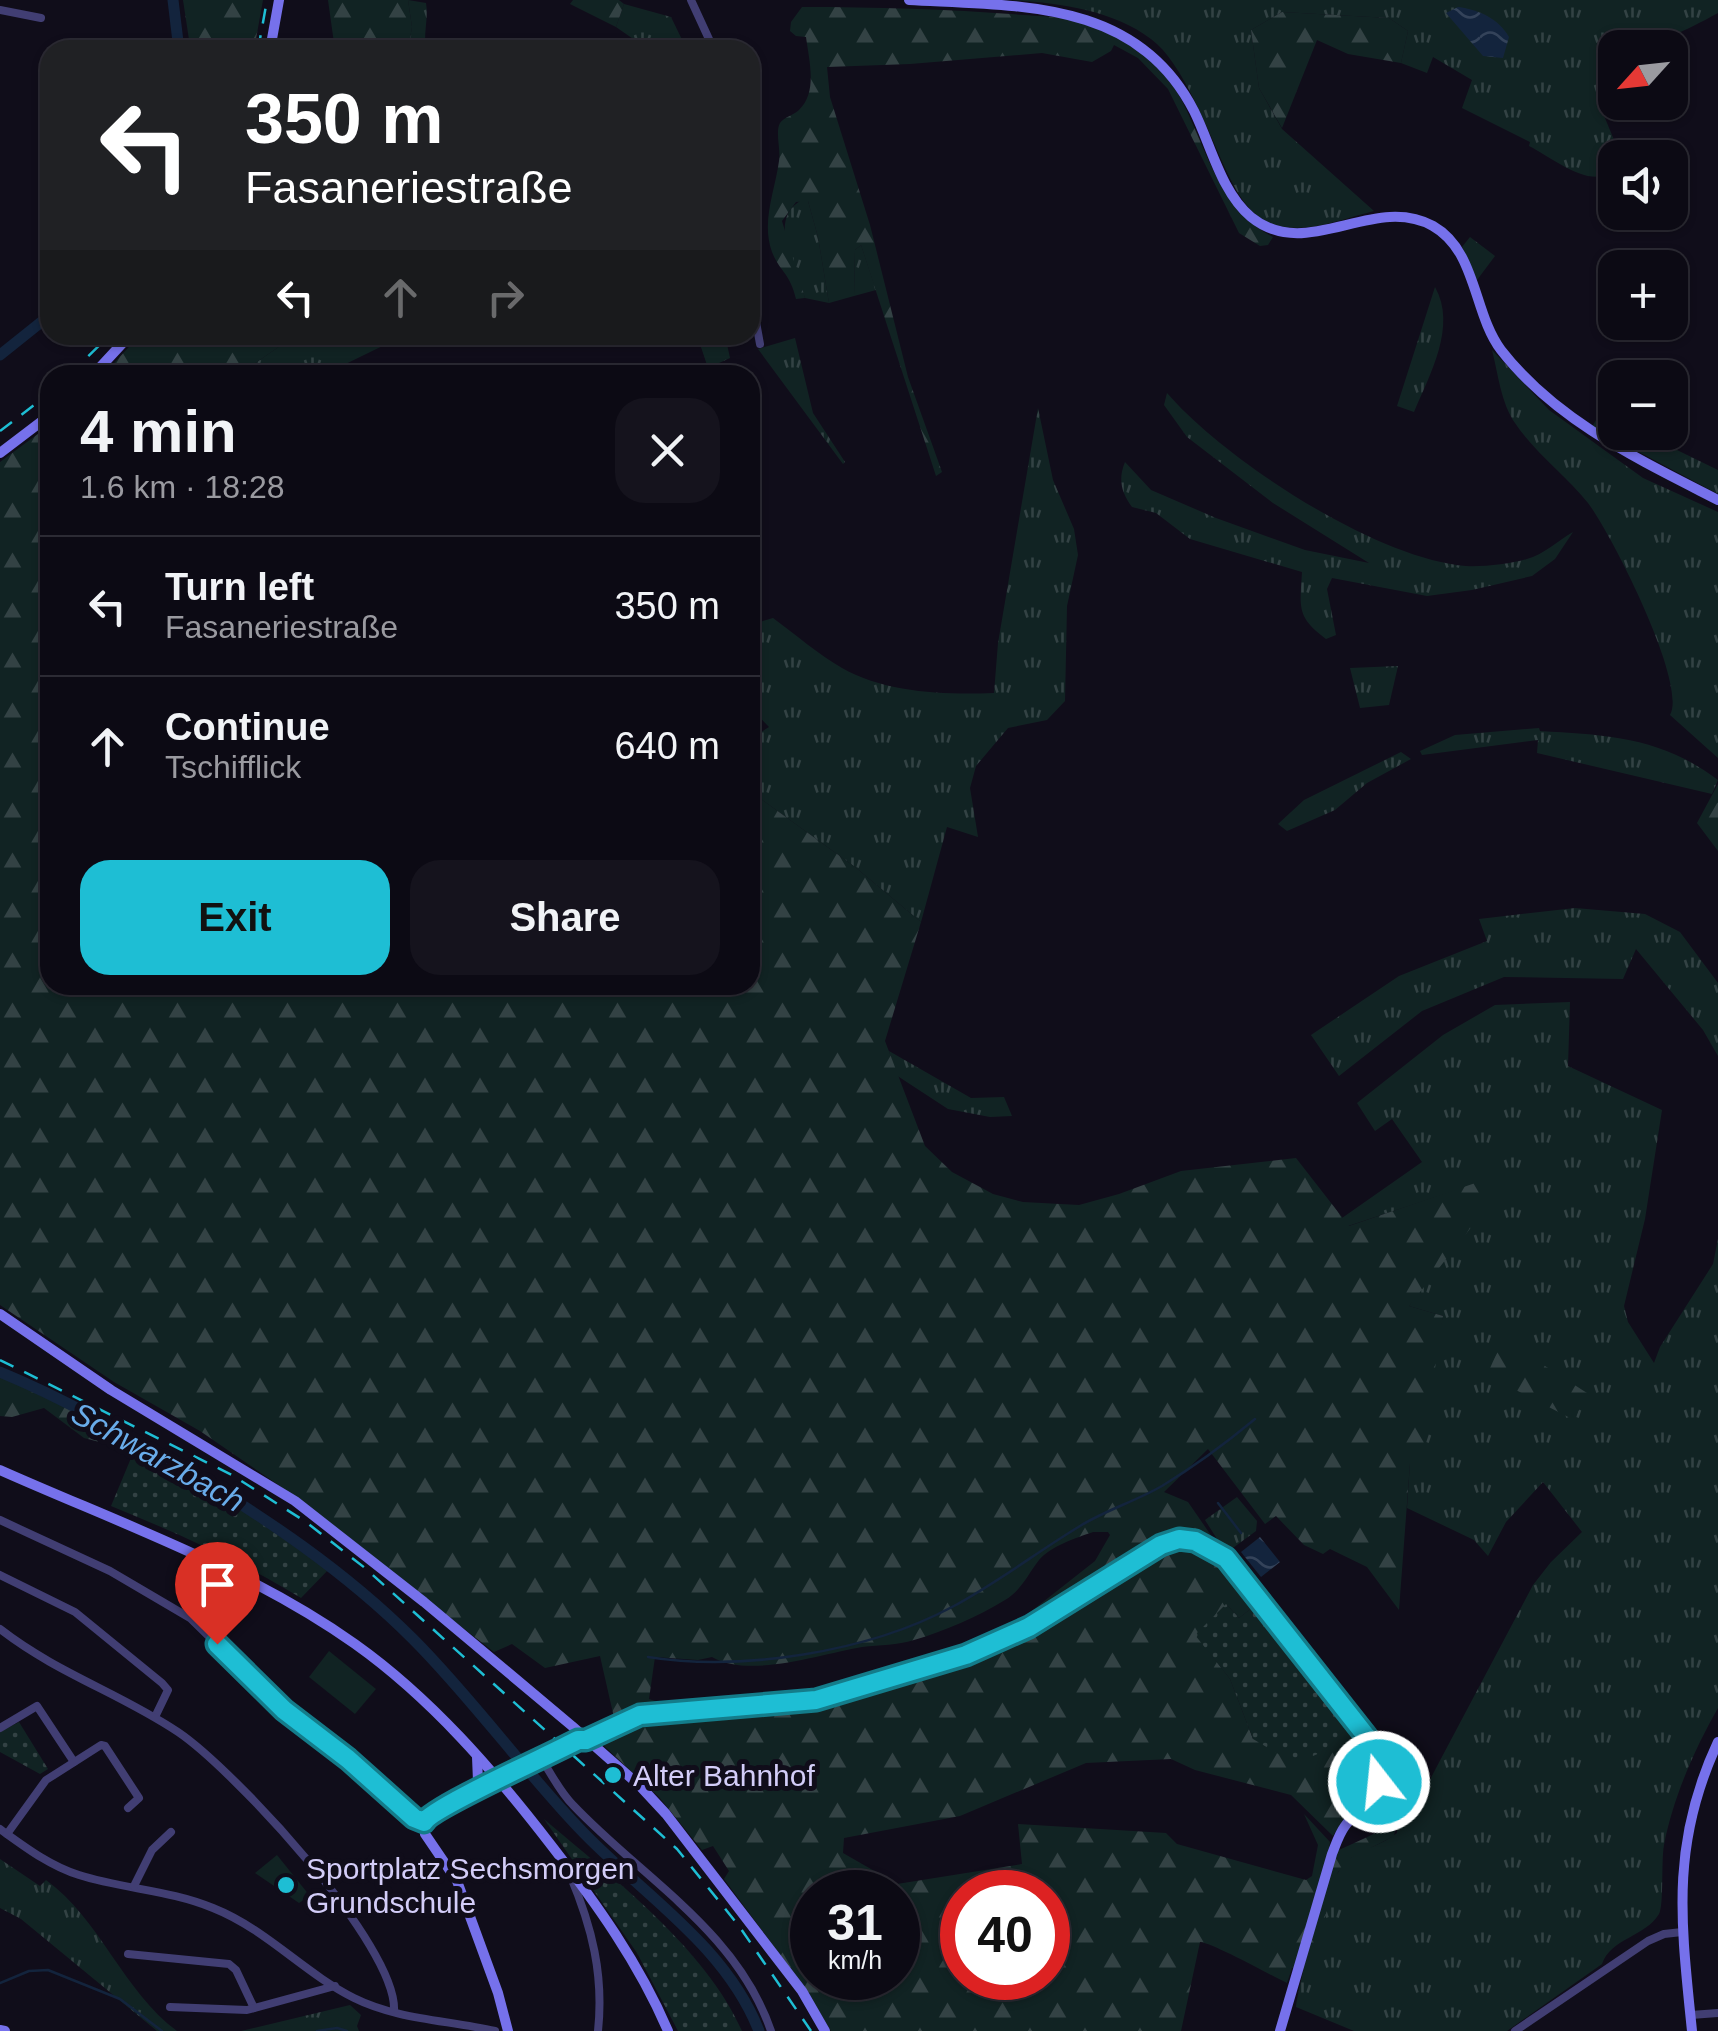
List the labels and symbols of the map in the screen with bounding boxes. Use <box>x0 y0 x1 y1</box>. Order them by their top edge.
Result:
north arrow <box>1598 30 1688 120</box>
water label: Schwarzbach <box>65 1395 251 1519</box>
pin <box>175 1542 260 1645</box>
position arrow <box>1327 1730 1431 1834</box>
place label: Alter Bahnhof <box>633 1759 815 1792</box>
marker: Alter Bahnhof <box>602 1764 624 1786</box>
place label: Sportplatz Sechsmorgen Grundschule <box>306 1852 635 1919</box>
speed limit sign: 40 <box>940 1870 1070 2000</box>
marker: Sportplatz Sechsmorgen Grundschule <box>275 1874 297 1896</box>

